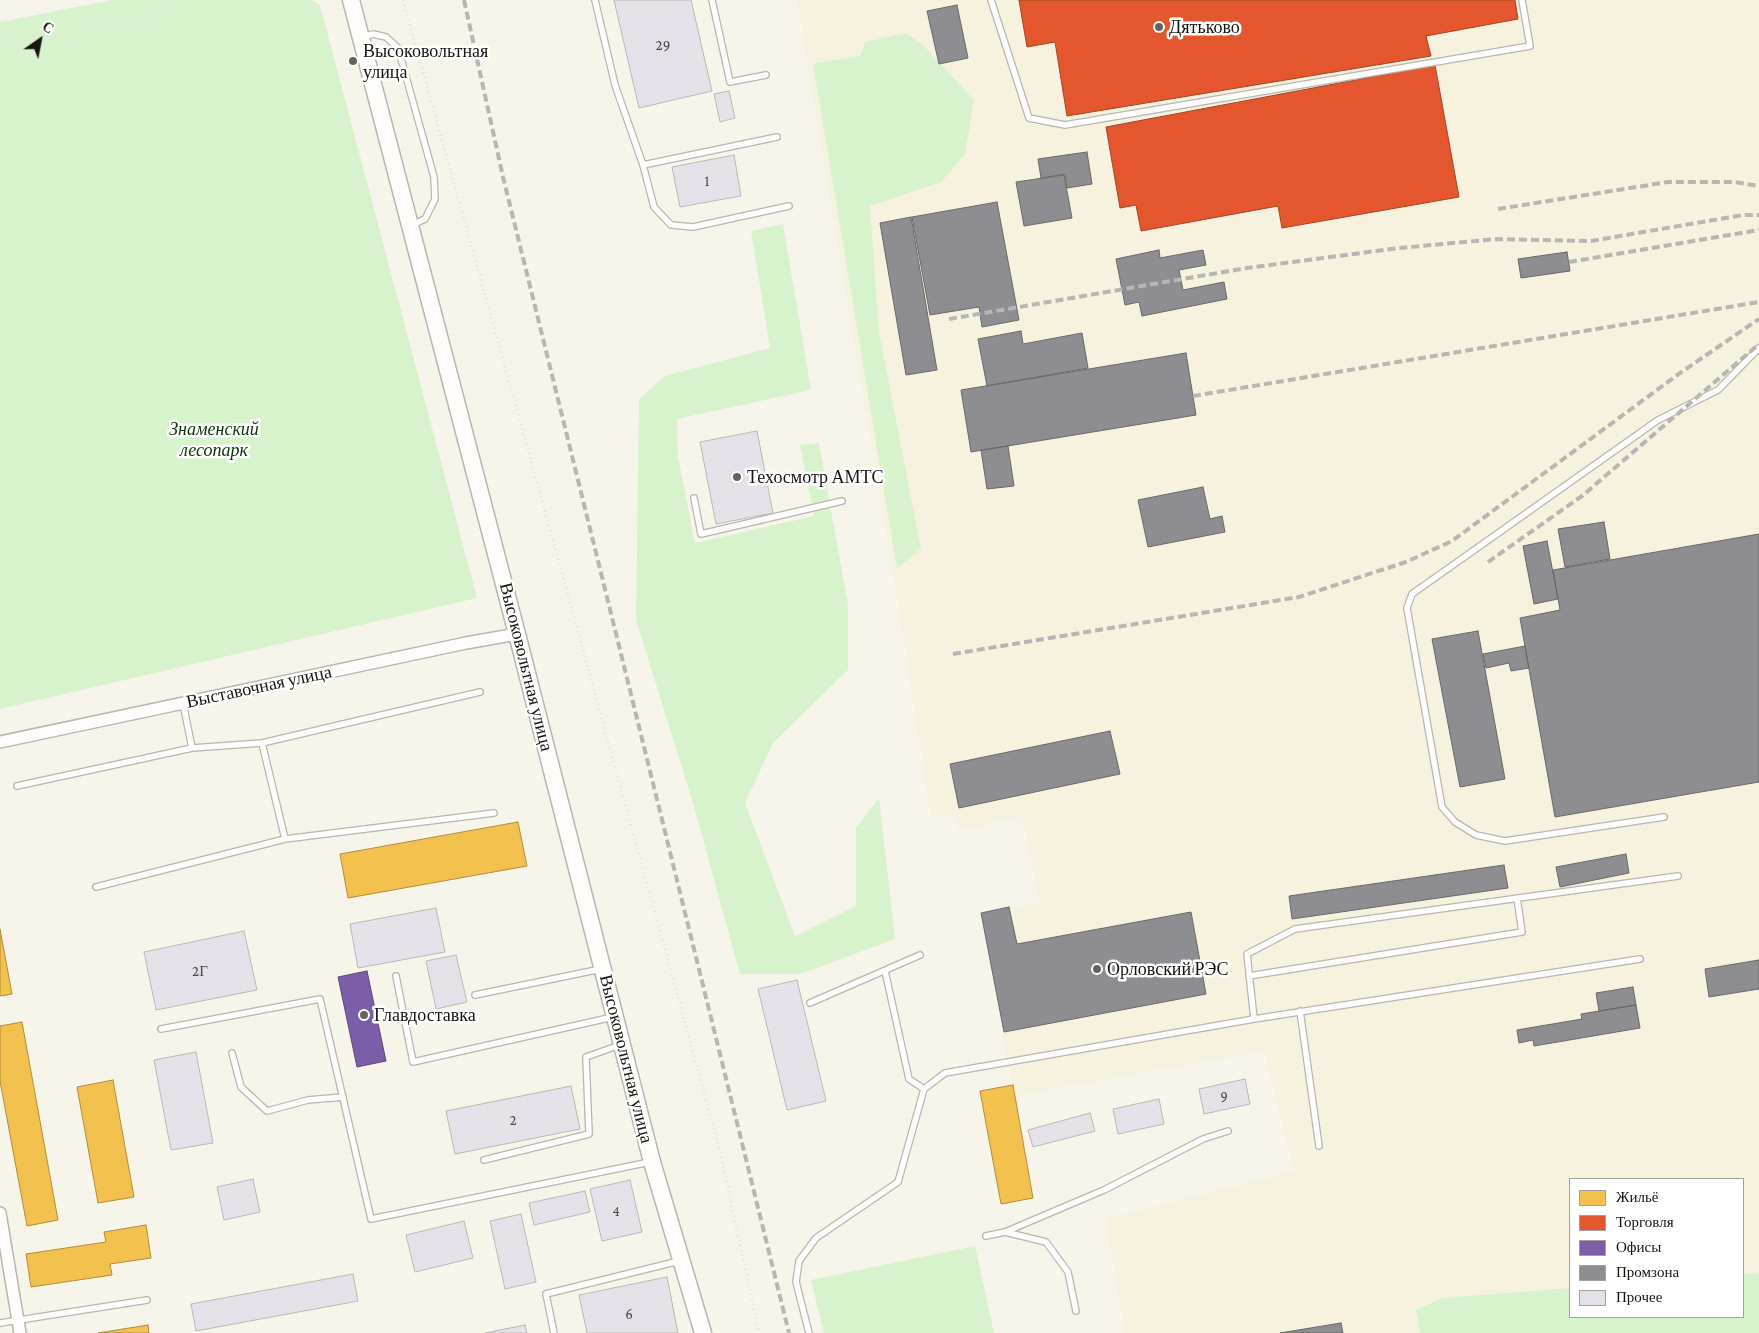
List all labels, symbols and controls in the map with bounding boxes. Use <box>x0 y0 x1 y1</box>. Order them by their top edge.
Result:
north arrow <box>15 15 65 65</box>
place label: Дятьково <box>1169 16 1240 38</box>
text: С <box>40 18 57 37</box>
marker: Дятьково <box>1153 21 1165 33</box>
house number: 29 <box>656 36 670 54</box>
place label: Высоковольтная улица <box>363 40 488 82</box>
marker: Высоковольтная улица <box>347 55 359 67</box>
house number: 1 <box>705 172 709 190</box>
park label: Знаменский лесопарк <box>169 418 259 460</box>
place label: Техосмотр АМТС <box>747 466 883 488</box>
marker: Техосмотр АМТС <box>731 471 743 483</box>
street label: Высоковольтная улица <box>495 580 557 754</box>
street label: Выставочная улица <box>184 661 334 713</box>
place label: Орловский РЭС <box>1107 958 1228 980</box>
house number: 2Г <box>192 962 208 980</box>
marker: Орловский РЭС <box>1091 963 1103 975</box>
street label: Высоковольтная улица <box>595 972 657 1146</box>
place label: Главдоставка <box>374 1004 476 1026</box>
marker: Главдоставка <box>358 1009 370 1021</box>
house number: 9 <box>1220 1087 1228 1105</box>
house number: 2 <box>509 1111 517 1129</box>
legend <box>1569 1178 1744 1318</box>
text: Жильё <box>1616 1189 1658 1205</box>
house number: 4 <box>612 1202 620 1220</box>
text: Торговля <box>1616 1214 1674 1230</box>
text: Офисы <box>1616 1239 1661 1255</box>
text: Промзона <box>1616 1264 1679 1280</box>
text: Прочее <box>1616 1289 1662 1305</box>
house number: 6 <box>625 1305 633 1323</box>

